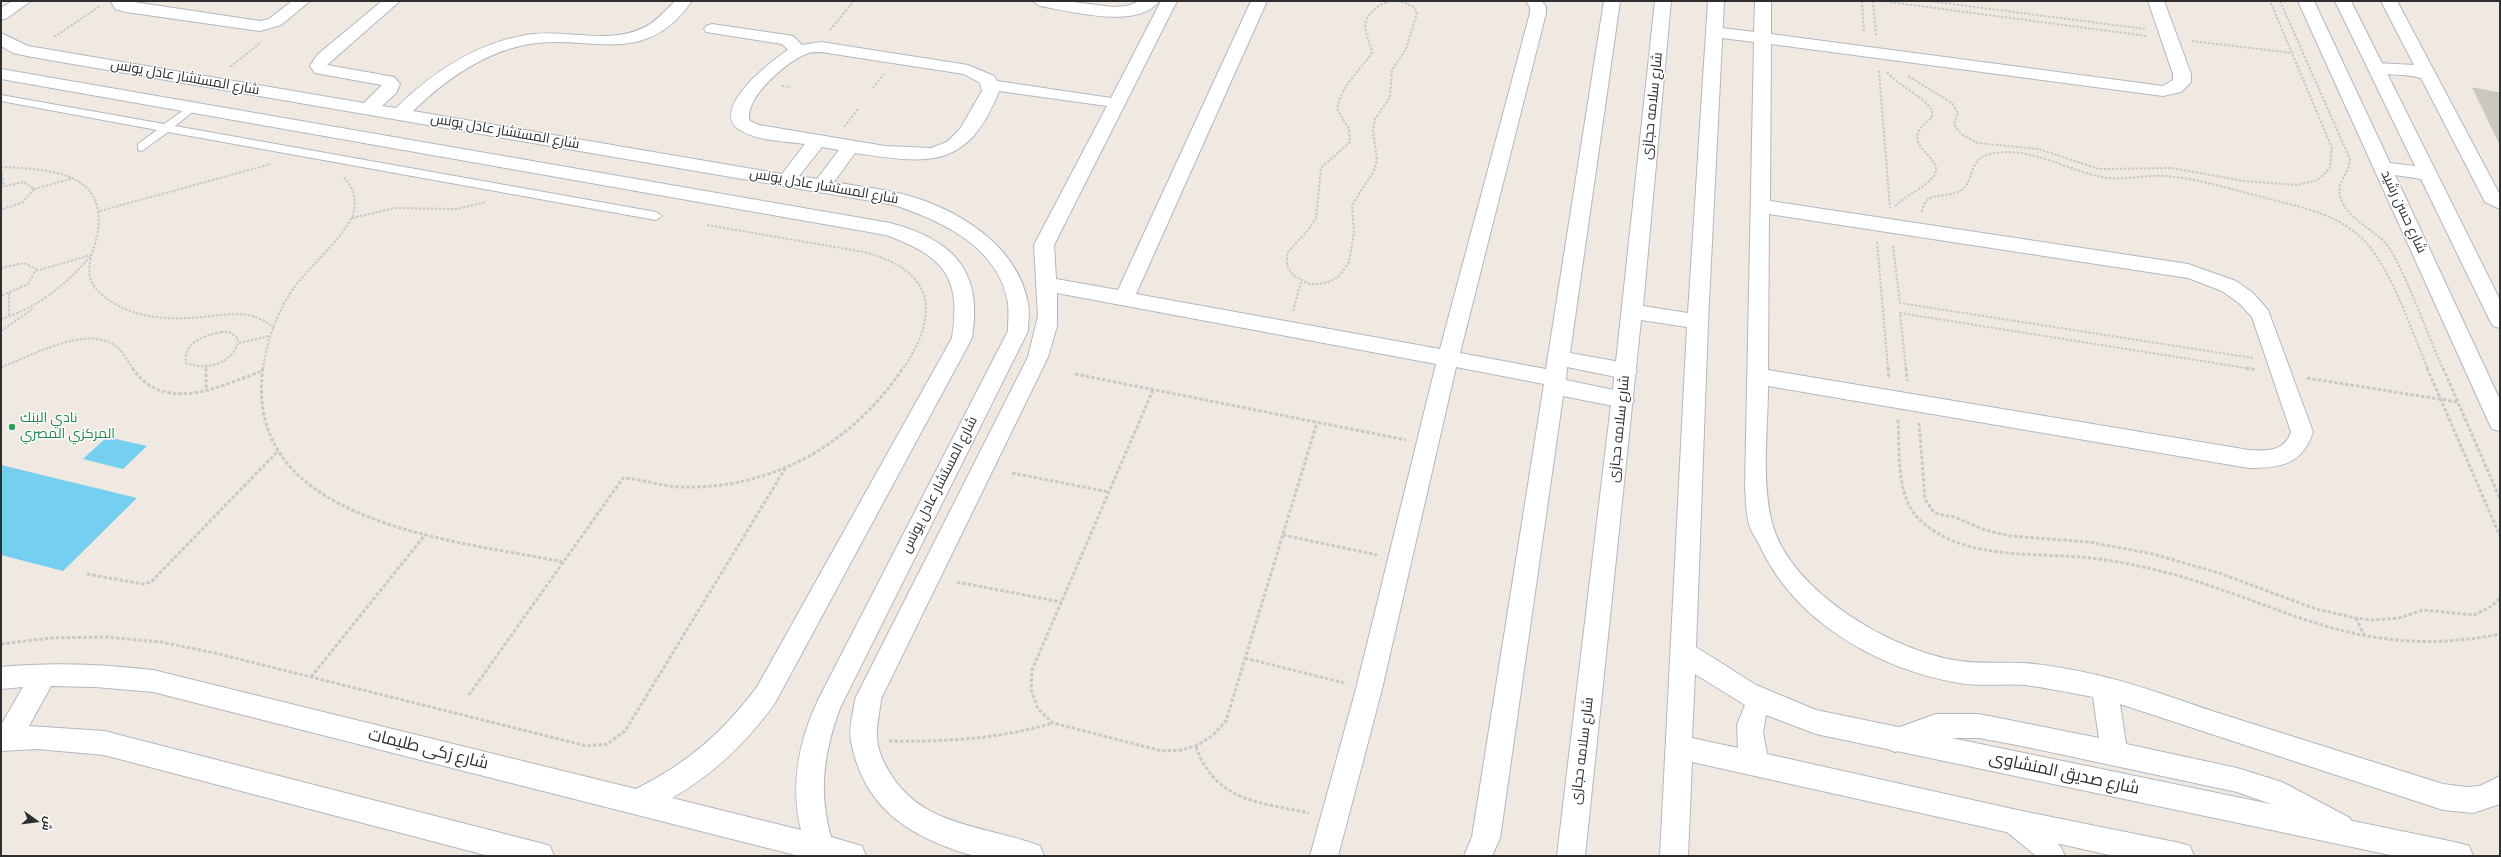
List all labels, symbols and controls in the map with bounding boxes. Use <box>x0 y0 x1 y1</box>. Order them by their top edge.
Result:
street label: شارع سلامه حجازى <box>1639 51 1667 161</box>
street label: شارع المستشار عادل يونس <box>109 57 261 99</box>
street label: شارع المستشار عادل يونس <box>429 111 581 153</box>
street label: شارع المستشار عادل يونس <box>748 166 900 208</box>
street label: شارع حسن رشيد <box>2376 168 2430 256</box>
street label: شارع سلامه حجازى <box>1606 374 1634 484</box>
place label: نادي البنك المركزي المصري <box>20 411 115 444</box>
street label: شارع المستشار عادل يونس <box>898 414 982 556</box>
marker: نادي البنك المركزي المصري <box>7 422 17 432</box>
street label: شارع سلامه حجازى <box>1568 696 1598 806</box>
street label: شارع زكى طليمات <box>366 725 490 775</box>
street label: شارع صديق المنشاوى <box>1987 748 2141 800</box>
north arrow <box>16 801 56 841</box>
text: ش <box>38 815 57 833</box>

